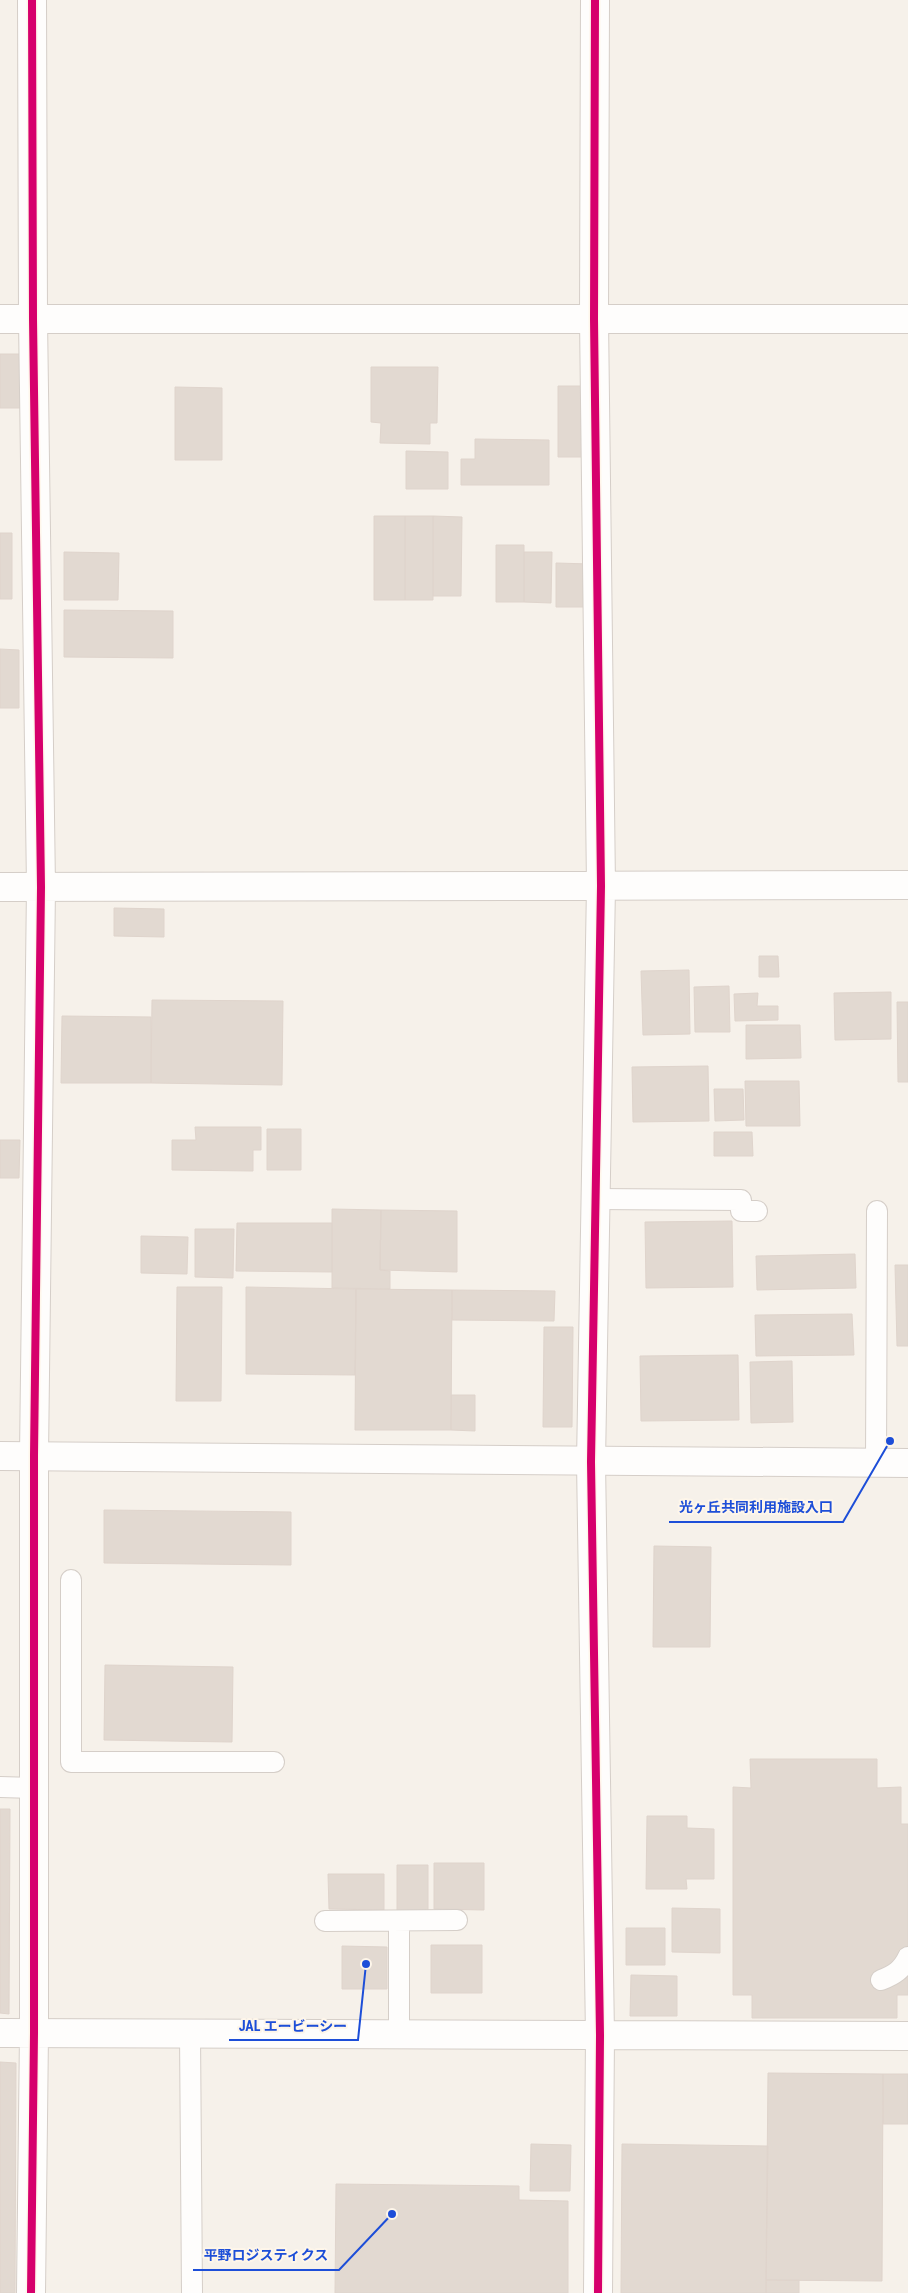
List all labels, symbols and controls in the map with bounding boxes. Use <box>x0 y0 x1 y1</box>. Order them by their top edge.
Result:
callout: 光ヶ丘共同利用施設入口 <box>669 1493 843 1522</box>
text: 光ヶ丘共同利用施設入口 <box>679 1499 833 1515</box>
callout: JAL エービーシー <box>229 2011 358 2040</box>
text: JAL エービーシー <box>239 2018 347 2034</box>
callout: 平野ロジスティクス <box>193 2241 339 2270</box>
text: 平野ロジスティクス <box>204 2247 328 2263</box>

